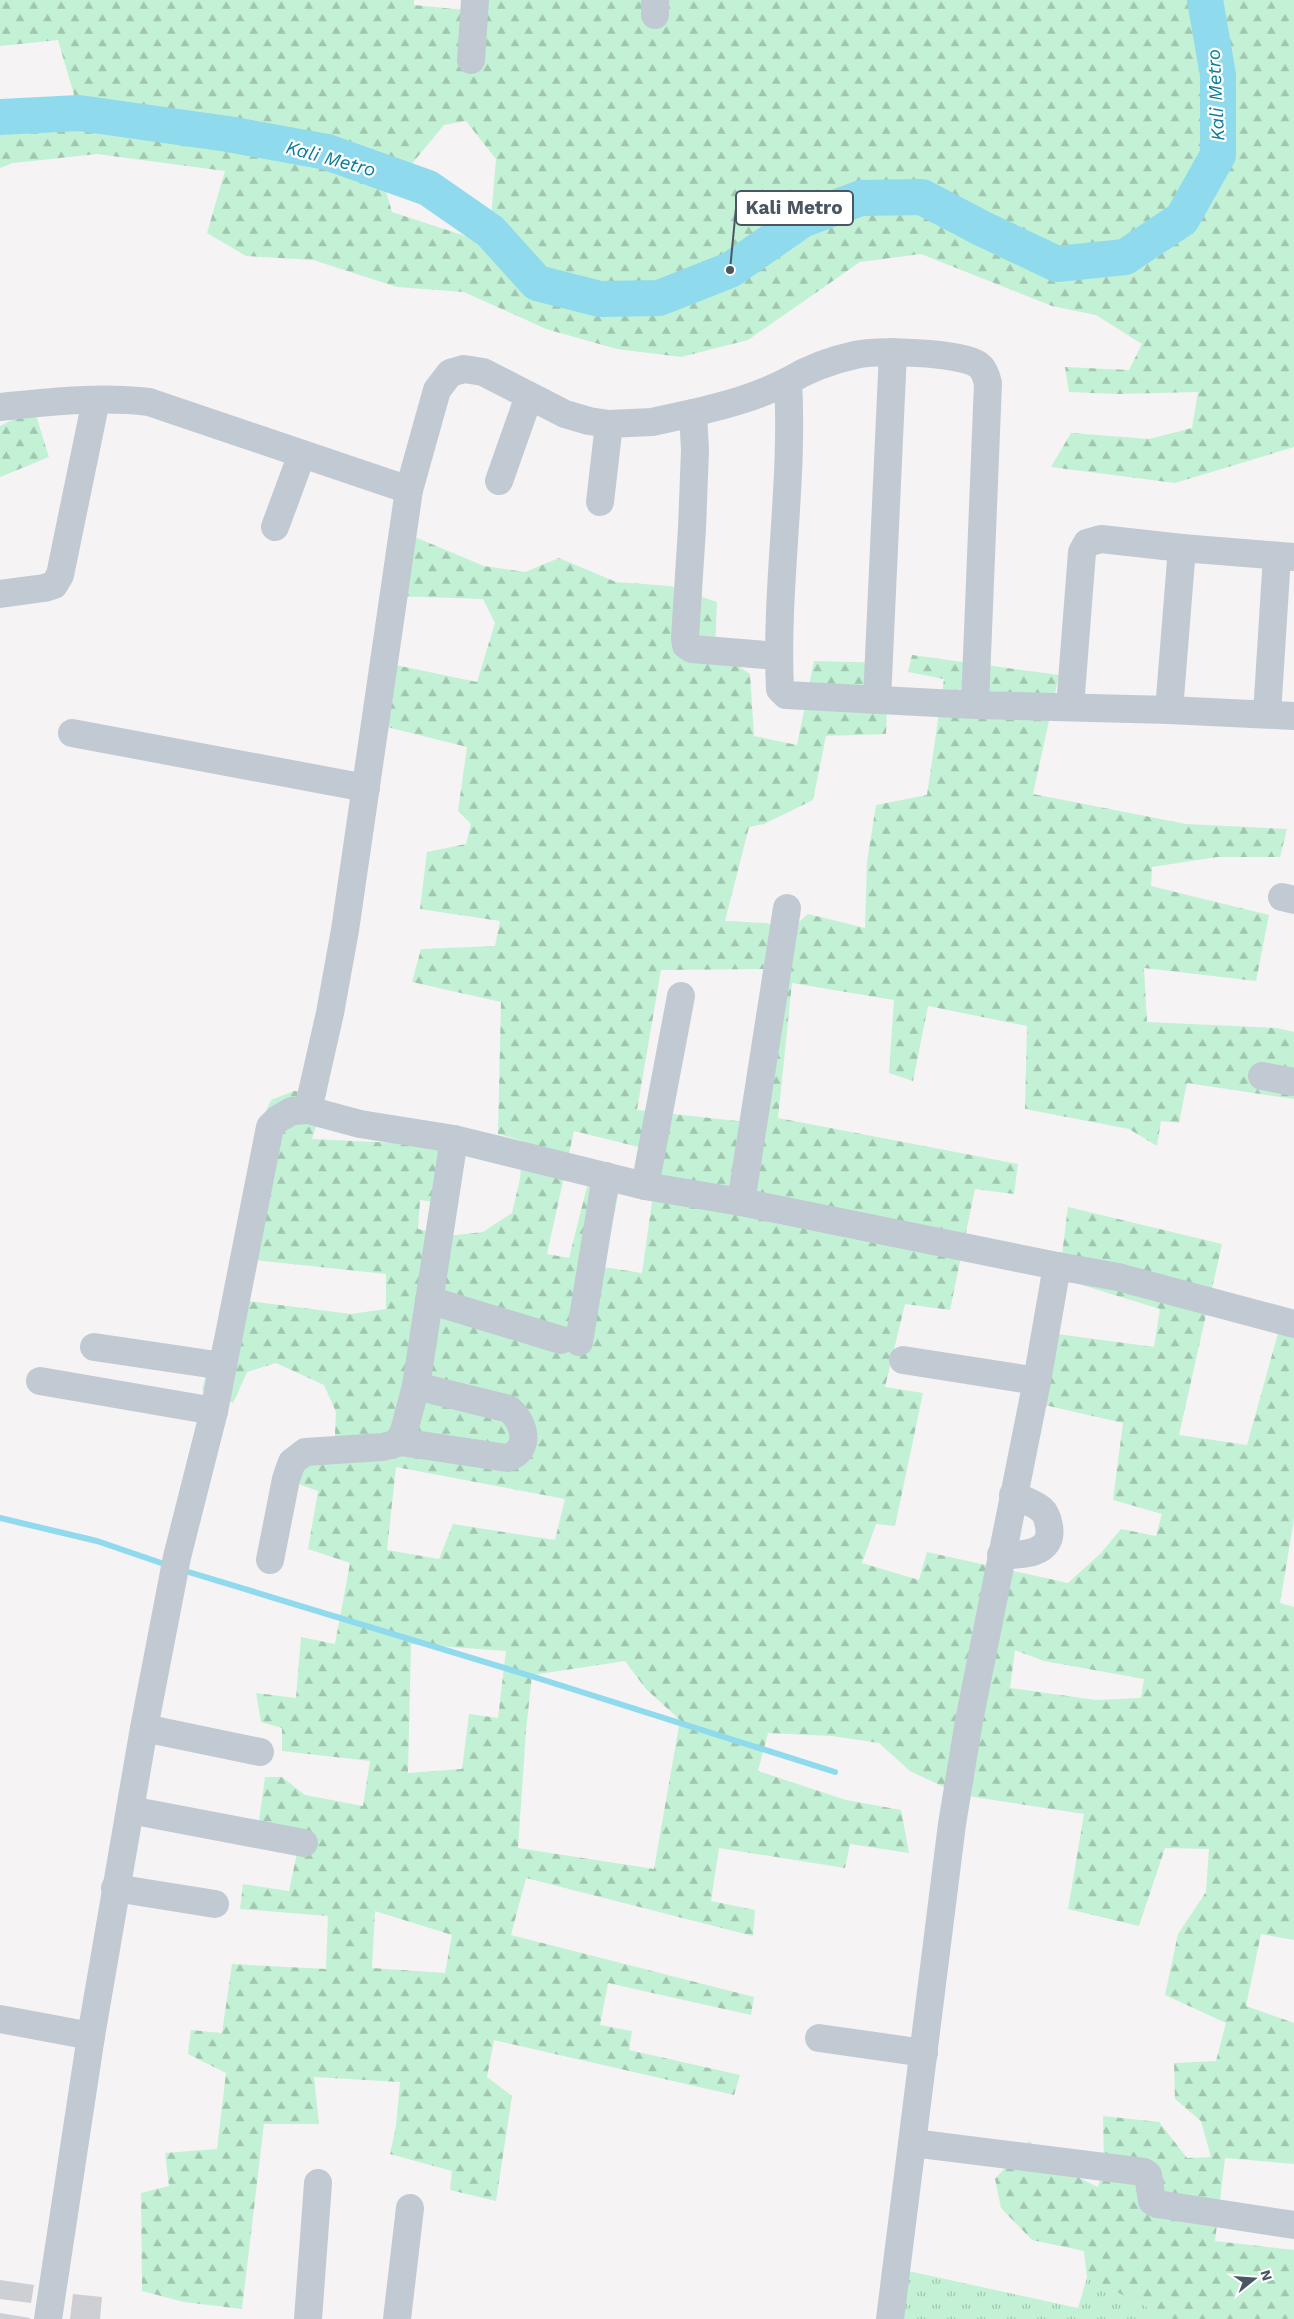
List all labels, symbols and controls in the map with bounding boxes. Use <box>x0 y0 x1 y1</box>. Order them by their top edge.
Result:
water label: Kali Metro <box>1202 48 1229 142</box>
water label: Kali Metro <box>283 135 378 182</box>
callout: Kali Metro <box>736 191 853 225</box>
text: Kali Metro <box>745 196 843 219</box>
north arrow <box>1229 2254 1279 2304</box>
text: N <box>1257 2268 1276 2282</box>

